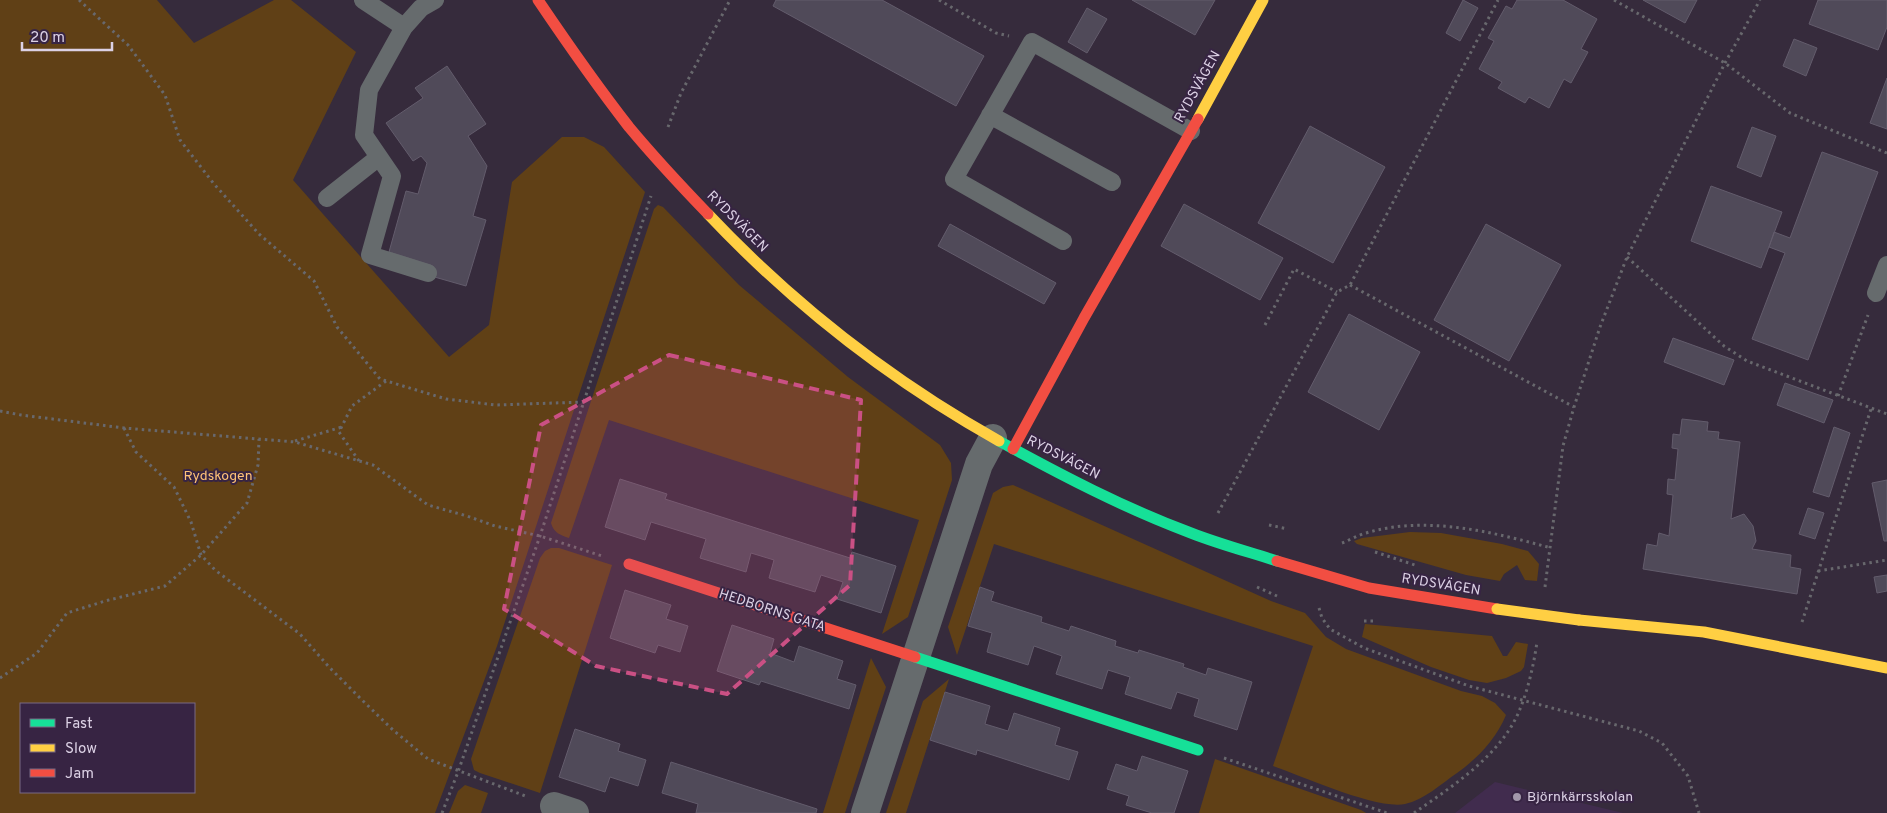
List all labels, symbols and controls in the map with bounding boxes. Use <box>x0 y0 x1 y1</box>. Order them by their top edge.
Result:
scale bar <box>22 20 112 52</box>
text: 20 m <box>30 29 65 48</box>
street label: RYDSVÄGEN <box>1170 47 1225 126</box>
street label: RYDSVÄGEN <box>703 187 772 256</box>
street label: RYDSVÄGEN <box>1024 431 1103 484</box>
park label: Rydskogen <box>183 468 253 485</box>
street label: RYDSVÄGEN <box>1400 569 1482 600</box>
street label: HEDBORNS GATA <box>717 586 827 636</box>
legend <box>20 703 195 793</box>
text: Fast <box>65 715 93 734</box>
text: Slow <box>65 740 97 759</box>
text: Jam <box>65 765 94 784</box>
place label: Björnkärrsskolan <box>1527 789 1633 806</box>
marker: Björnkärrsskolan <box>1511 791 1523 803</box>

